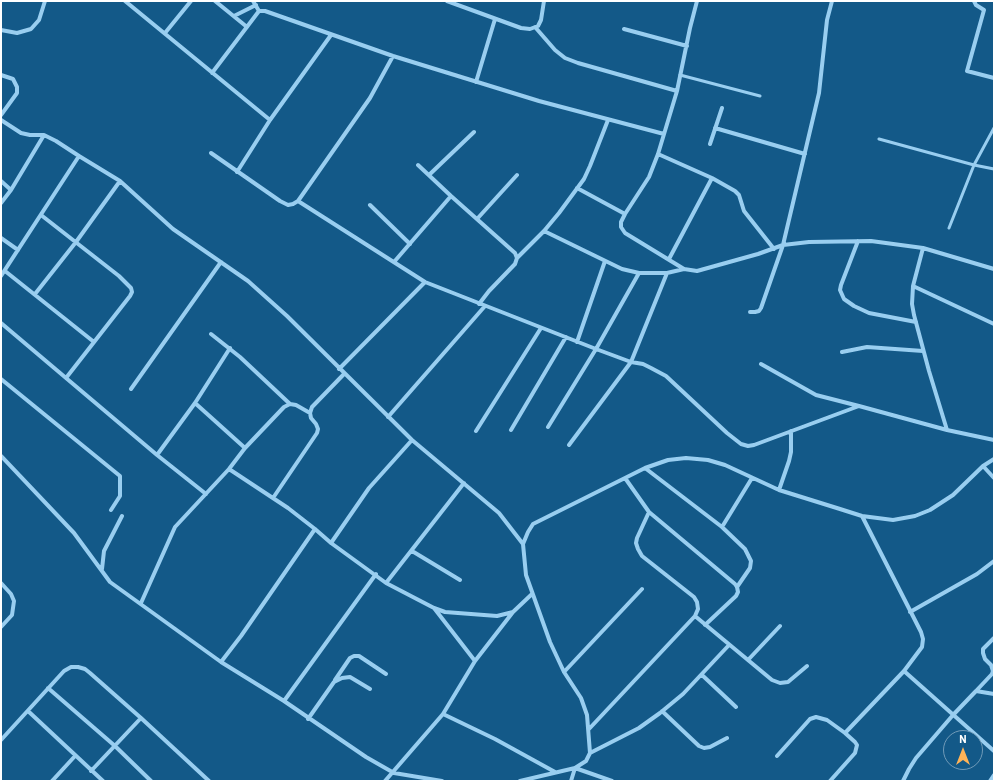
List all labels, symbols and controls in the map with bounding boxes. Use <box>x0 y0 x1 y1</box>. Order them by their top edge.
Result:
north arrow <box>943 730 983 770</box>
text: N <box>959 732 967 745</box>

